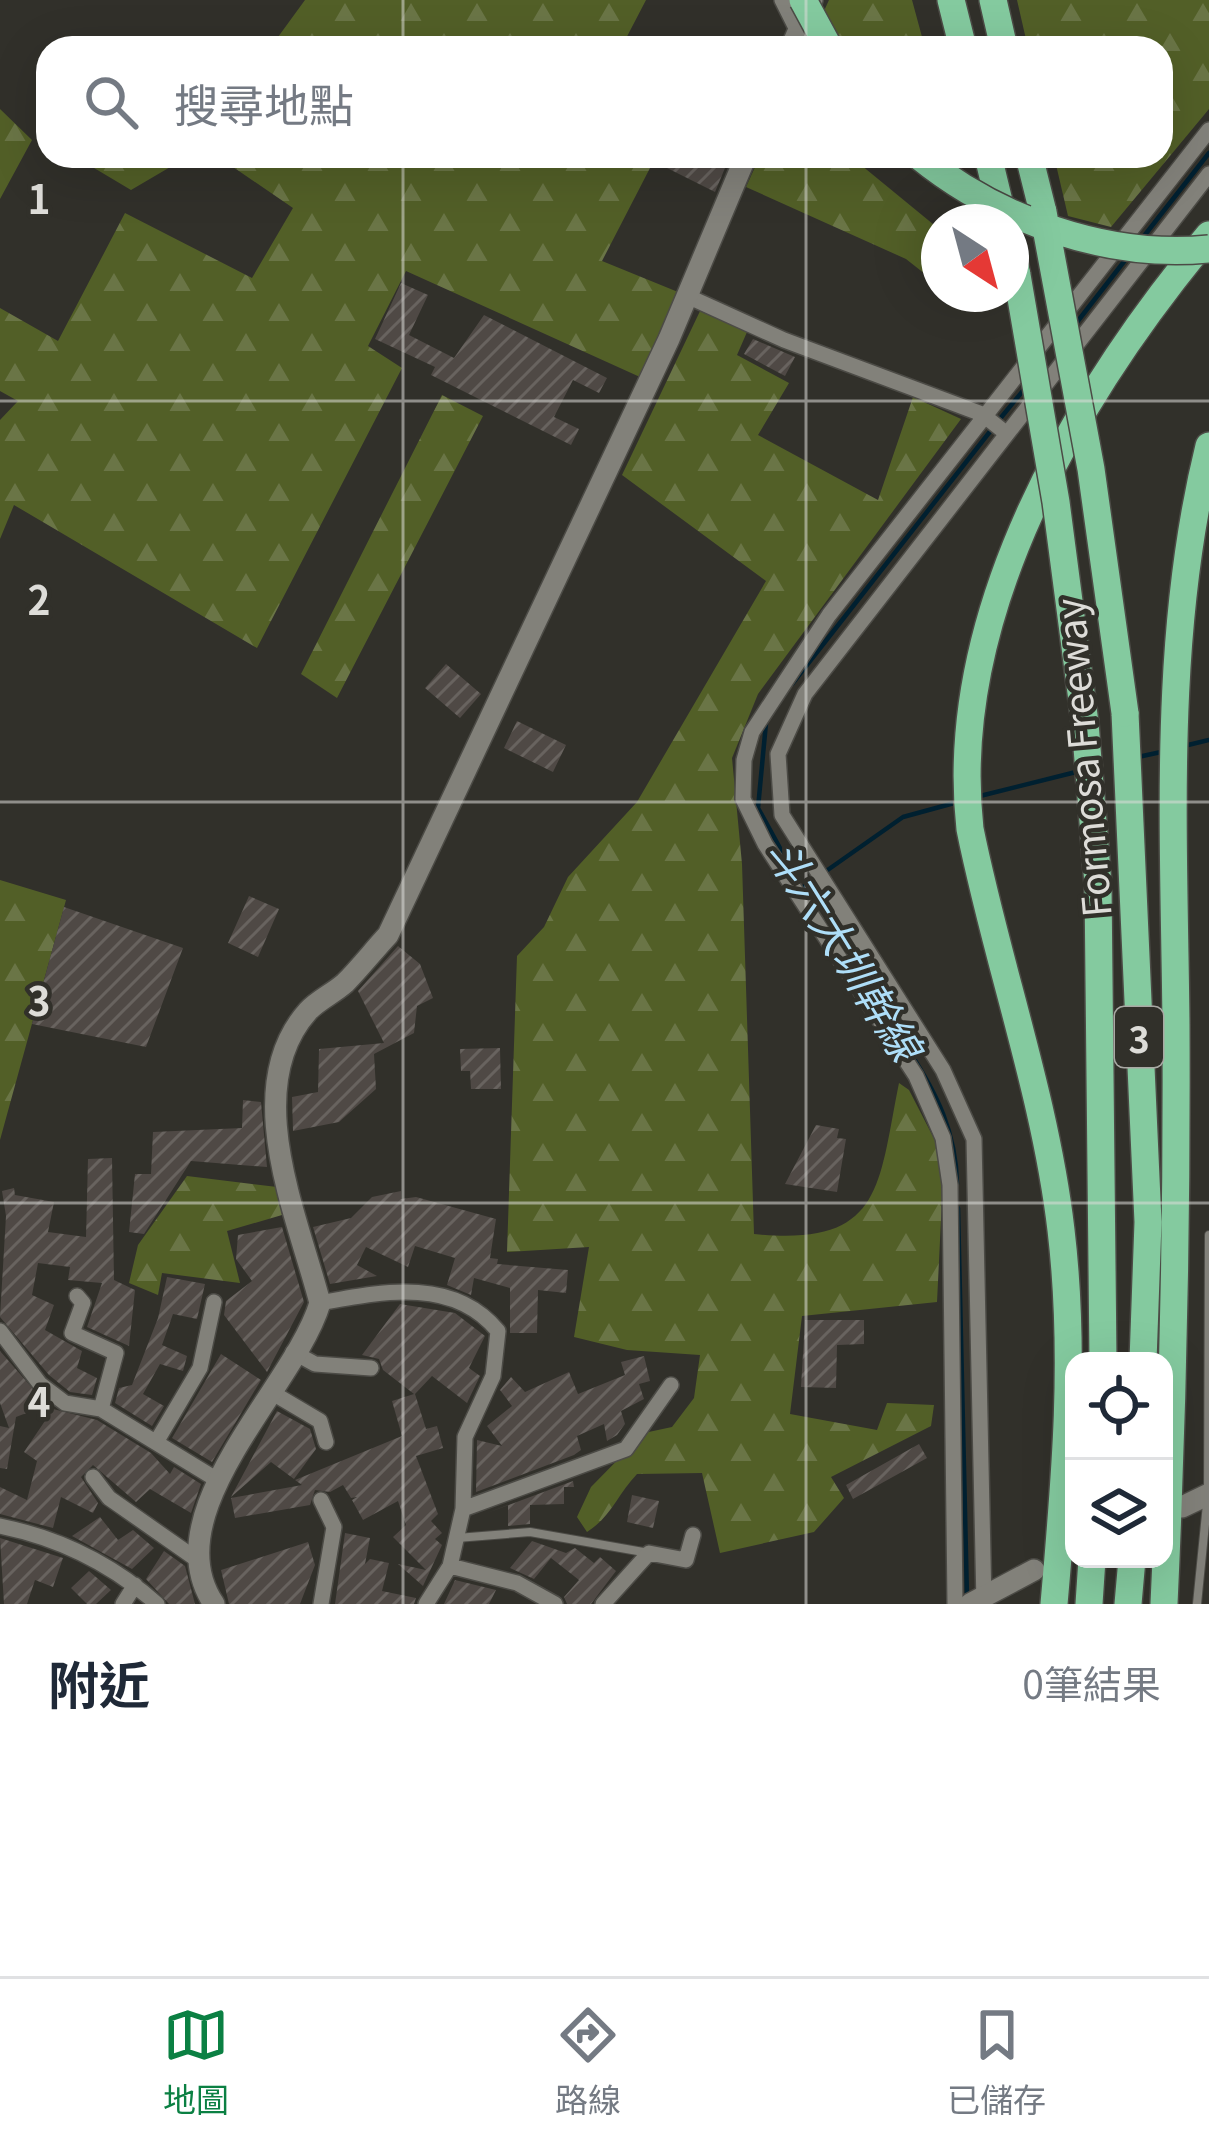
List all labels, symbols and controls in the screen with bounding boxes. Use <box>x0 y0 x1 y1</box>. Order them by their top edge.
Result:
search box <box>36 36 1173 168</box>
icon: search <box>78 69 144 135</box>
text: 搜尋地點 <box>174 70 354 135</box>
text: 1 <box>27 169 51 225</box>
north arrow <box>921 204 1029 312</box>
text: 2 <box>27 570 51 626</box>
street label: Formosa Freeway <box>1039 596 1123 920</box>
water label: 斗六大圳幹線 <box>753 825 941 1074</box>
text: 3 <box>27 971 51 1027</box>
road number: 3 <box>1115 1007 1163 1067</box>
map controls <box>1065 1352 1173 1568</box>
button: locate <box>1065 1352 1173 1460</box>
text: 4 <box>27 1372 51 1428</box>
button: layers <box>1065 1460 1173 1568</box>
text: 附近 <box>48 1645 150 1719</box>
text: 0筆結果 <box>1022 1654 1161 1710</box>
tab: 地圖 <box>163 2002 229 2122</box>
tab: 路線 <box>555 2002 621 2122</box>
tab: 已儲存 <box>947 2002 1046 2122</box>

